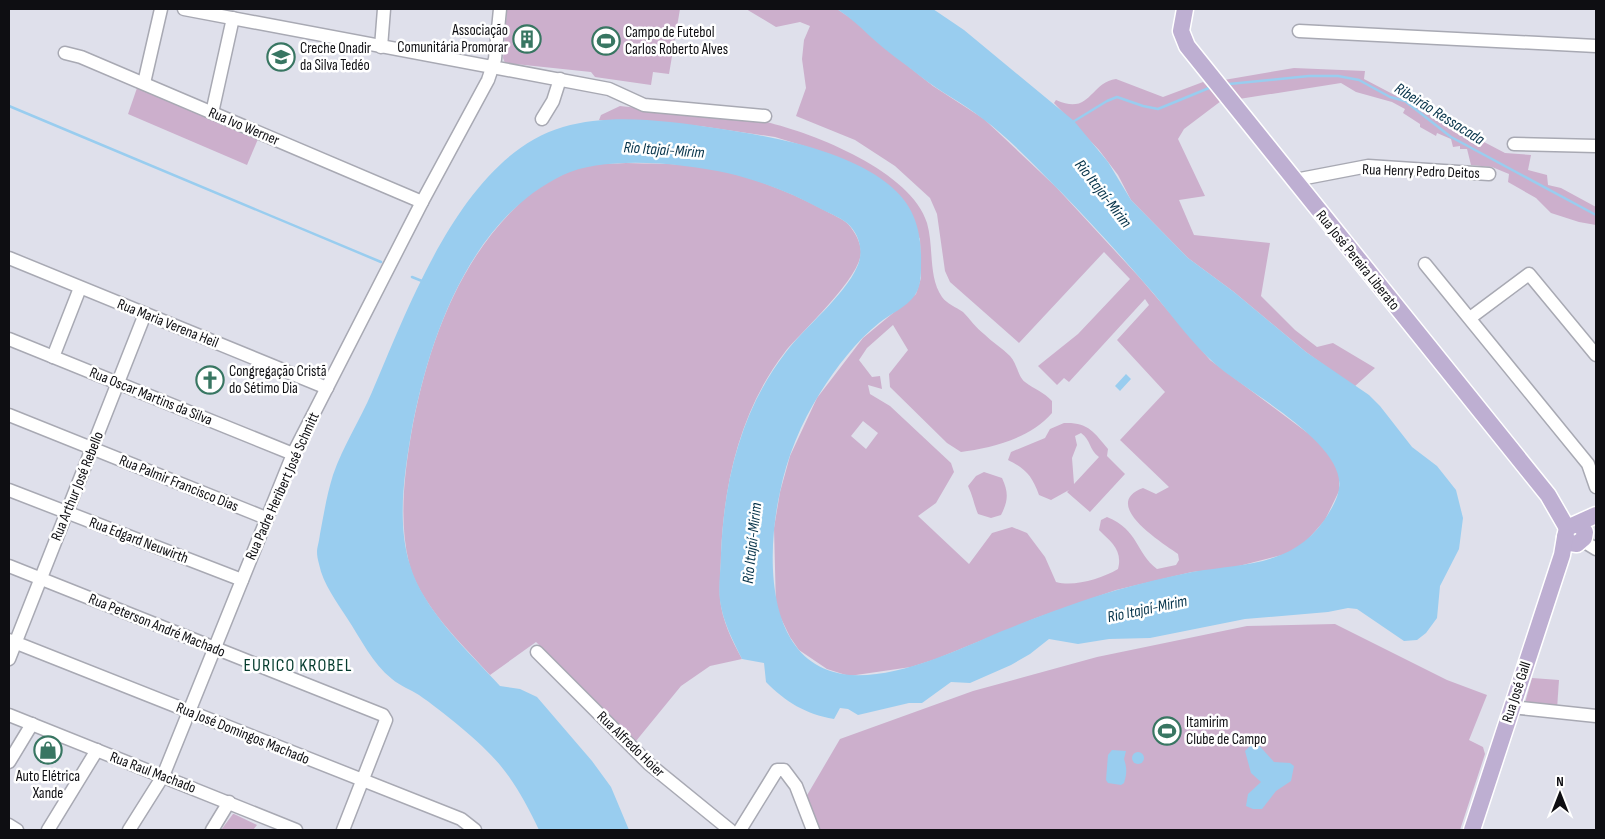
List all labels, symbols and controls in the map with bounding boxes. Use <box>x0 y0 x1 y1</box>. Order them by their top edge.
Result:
place label: Associação Comunitária Promorar <box>397 21 509 57</box>
place label: Campo de Futebol Carlos Roberto Alves <box>625 23 728 59</box>
building icon: Associação Comunitária Promorar <box>512 24 542 54</box>
sports icon: Campo de Futebol Carlos Roberto Alves <box>591 26 621 56</box>
place label: Creche Onadir da Silva Tedéo <box>300 39 372 75</box>
school or university icon: Creche Onadir da Silva Tedéo <box>266 42 296 72</box>
water label: Ribeirão Ressacada <box>1391 79 1488 150</box>
street label: Rua Ivo Werner <box>205 103 283 150</box>
water label: Rio Itajaí-Mirim <box>623 138 705 163</box>
water label: Rio Itajaí-Mirim <box>1070 156 1135 232</box>
street label: Rua Henry Pedro Deitos <box>1362 160 1480 183</box>
street label: Rua José Pereira Liberato <box>1312 207 1404 314</box>
street label: Rua Maria Verena Heil <box>114 295 221 352</box>
place label: Congregação Cristã do Sétimo Dia <box>229 362 327 398</box>
street label: Rua Oscar Martins da Silva <box>87 363 215 430</box>
church icon: Congregação Cristã do Sétimo Dia <box>195 365 225 395</box>
street label: Rua Padre Heribert José Schmitt <box>241 409 324 563</box>
street label: Rua Arthur José Rebello <box>47 429 108 544</box>
street label: Rua Palmir Francisco Dias <box>116 451 241 516</box>
water label: Rio Itajaí-Mirim <box>739 502 766 584</box>
street label: Rua Edgard Neuwirth <box>87 513 191 568</box>
street label: Rua Peterson André Machado <box>86 589 228 662</box>
water label: Rio Itajaí-Mirim <box>1106 592 1189 627</box>
district label: EURICO KROBEL <box>244 655 352 676</box>
street label: Rua José Gall <box>1498 659 1535 725</box>
street label: Rua José Domingos Machado <box>173 698 312 769</box>
street label: Rua Alfredo Hoier <box>593 707 669 782</box>
place label: Itamirim Clube de Campo <box>1186 713 1267 749</box>
sports icon: Itamirim Clube de Campo <box>1152 716 1182 746</box>
shop icon: Auto Elétrica Xande <box>33 735 63 765</box>
street label: Rua Raul Machado <box>107 747 199 798</box>
place label: Auto Elétrica Xande <box>15 767 80 803</box>
north arrow <box>1535 769 1585 819</box>
text: N <box>1556 773 1564 790</box>

